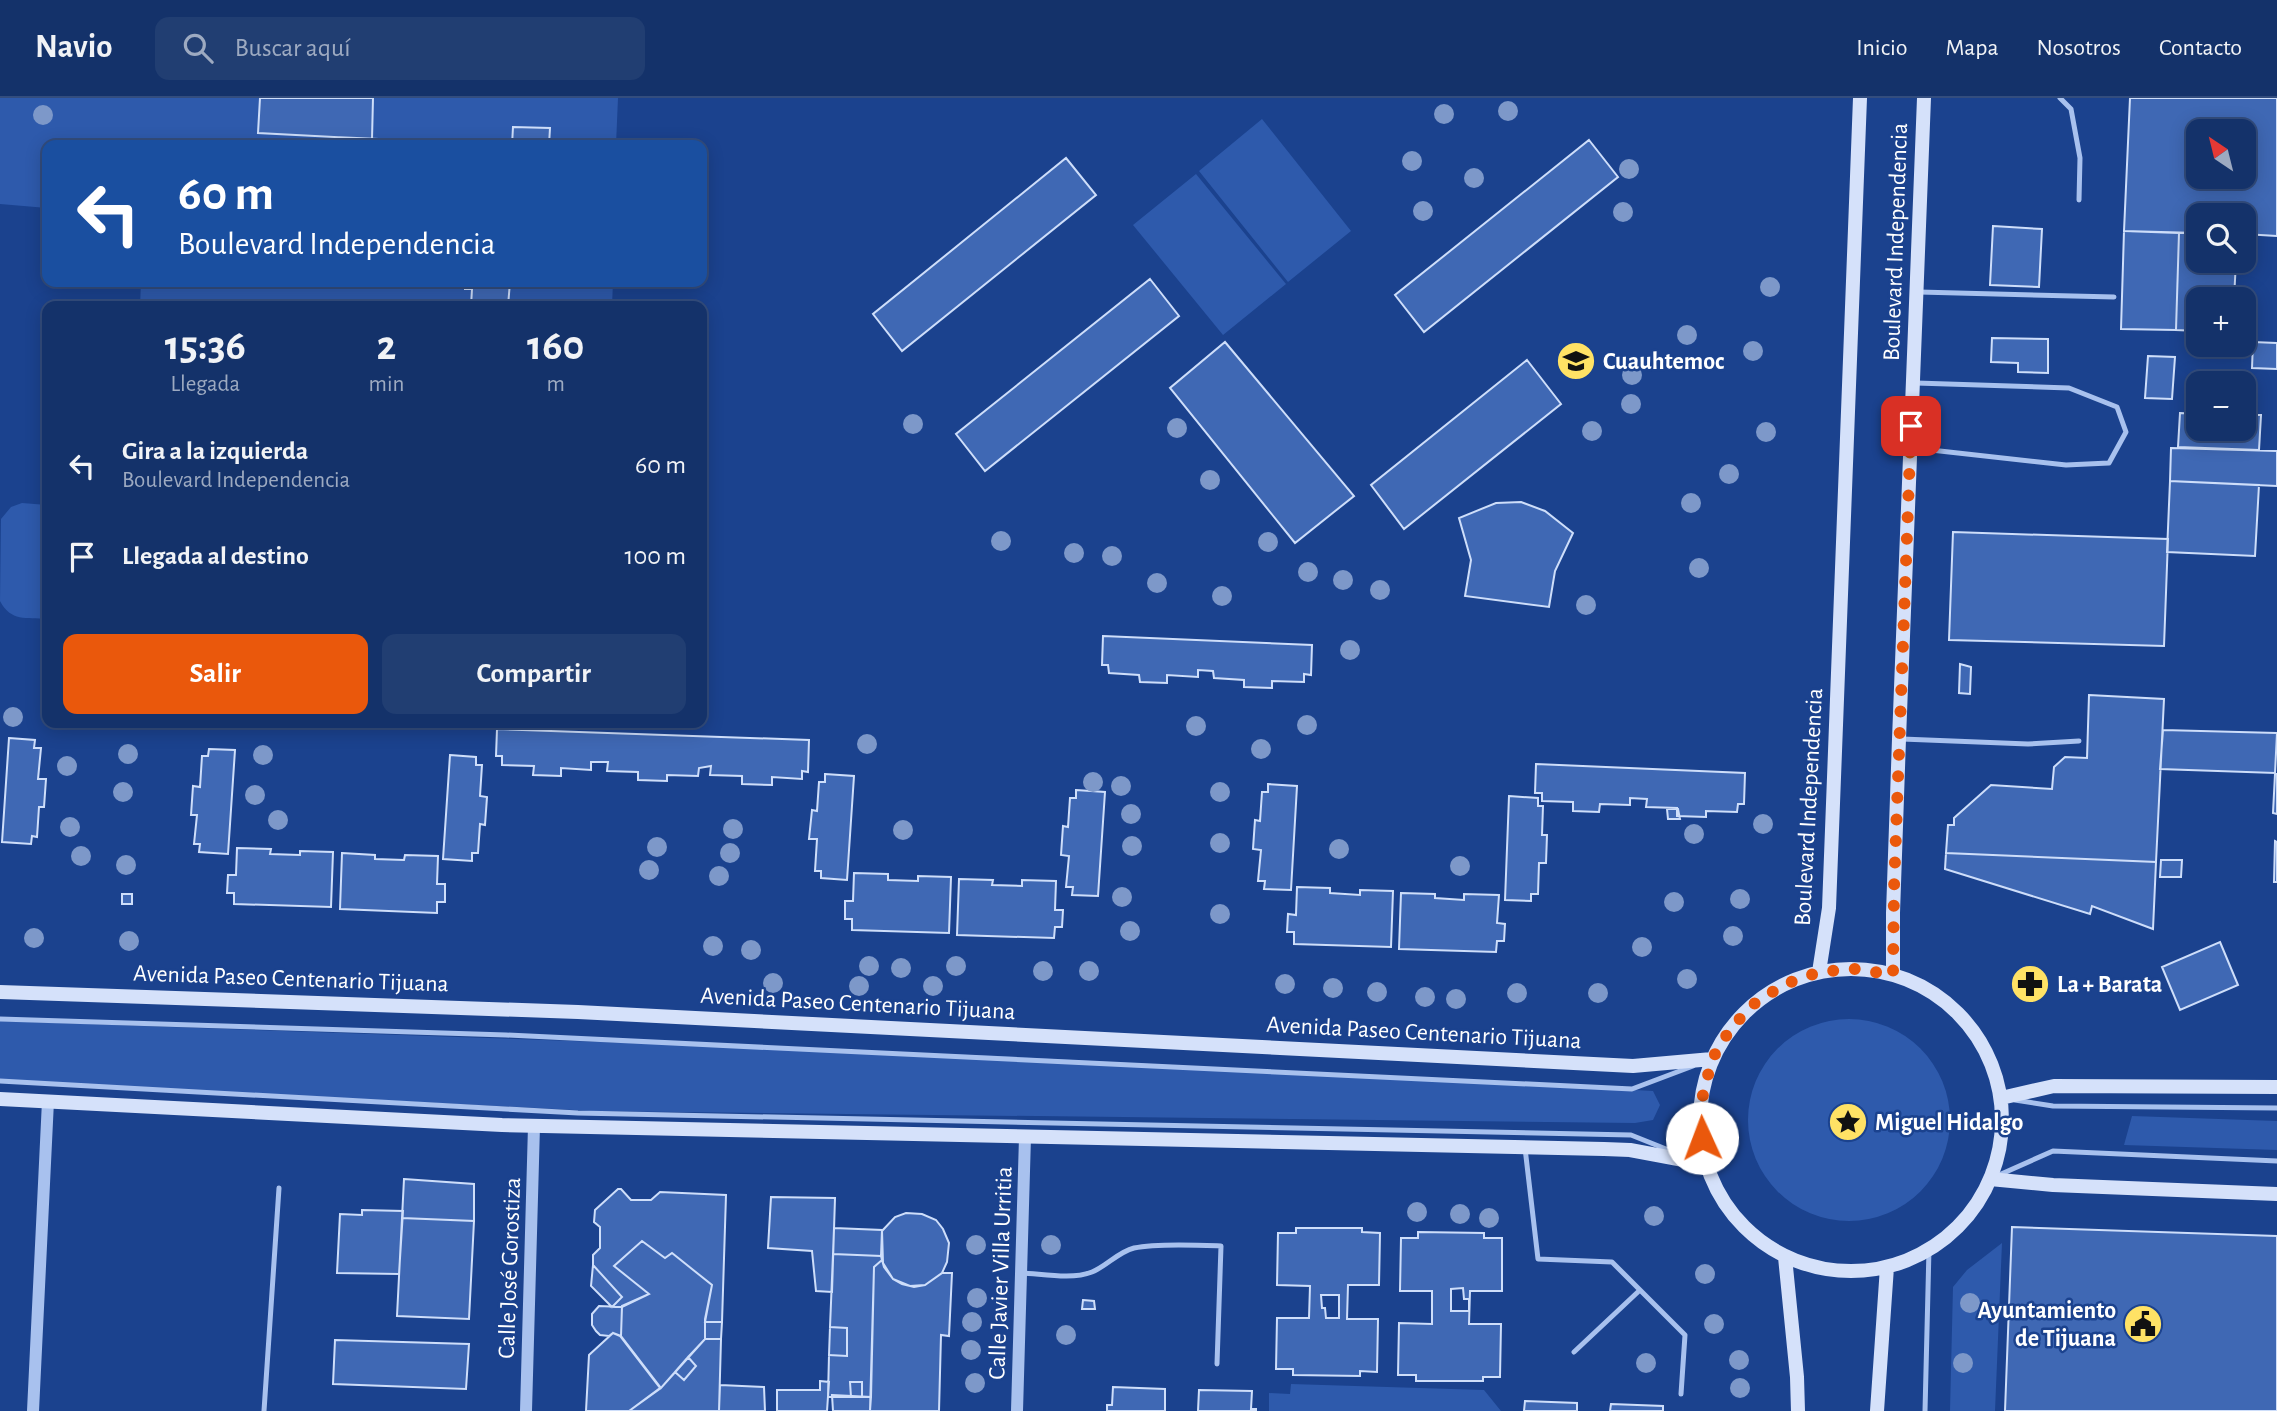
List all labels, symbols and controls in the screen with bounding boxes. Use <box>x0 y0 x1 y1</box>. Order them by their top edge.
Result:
search box <box>155 17 645 80</box>
icon: search <box>179 29 217 67</box>
text: Navio <box>35 31 113 64</box>
text: Buscar aquí <box>235 35 351 61</box>
text: Inicio <box>1856 36 1907 60</box>
text: Mapa <box>1945 36 1999 60</box>
text: Nosotros <box>2037 36 2121 60</box>
text: Contacto <box>2159 36 2242 60</box>
north arrow <box>2186 119 2256 189</box>
map controls <box>2186 119 2256 441</box>
street label: Boulevard Independencia <box>1880 123 1912 361</box>
icon: left <box>63 168 154 259</box>
text: 60 m <box>178 170 274 219</box>
button: search <box>2186 203 2256 273</box>
text: Boulevard Independencia <box>178 228 496 260</box>
button: + <box>2186 287 2256 357</box>
text: 15:36 <box>165 325 246 367</box>
text: 2 <box>377 325 396 367</box>
text: 160 <box>527 325 584 367</box>
school or university icon: Cuauhtemoc <box>1555 340 1597 382</box>
place label: Cuauhtemoc <box>1603 350 1724 374</box>
button: − <box>2186 371 2256 441</box>
text: Llegada <box>170 373 240 396</box>
text: min <box>369 373 404 396</box>
text: m <box>546 373 565 396</box>
pin <box>1881 396 1941 456</box>
icon: arrive <box>1892 407 1930 445</box>
text: Gira a la izquierda <box>122 438 308 464</box>
icon: left <box>63 447 101 485</box>
text: 60 m <box>635 452 686 478</box>
text: Boulevard Independencia <box>122 469 350 492</box>
icon: arrive <box>63 538 101 576</box>
text: Llegada al destino <box>122 543 309 569</box>
text: 100 m <box>625 543 686 569</box>
button: Salir <box>63 634 368 714</box>
button: Compartir <box>382 634 686 714</box>
street label: Boulevard Independencia <box>1791 688 1827 927</box>
street label: Avenida Paseo Centenario Tijuana <box>133 962 449 996</box>
pharmacy icon: La + Barata <box>2009 963 2051 1005</box>
place label: La + Barata <box>2057 973 2162 997</box>
street label: Avenida Paseo Centenario Tijuana <box>700 984 1016 1024</box>
street label: Avenida Paseo Centenario Tijuana <box>1266 1013 1582 1053</box>
position arrow <box>1665 1101 1739 1175</box>
place icon: Miguel Hidalgo <box>1827 1101 1869 1143</box>
place label: Miguel Hidalgo <box>1875 1111 2023 1135</box>
street label: Calle Javier Villa Urritia <box>985 1166 1017 1380</box>
street label: Calle José Gorostiza <box>495 1177 525 1359</box>
place label: Ayuntamiento de Tijuana <box>1977 1299 2116 1351</box>
public building icon: Ayuntamiento de Tijuana <box>2122 1303 2164 1345</box>

